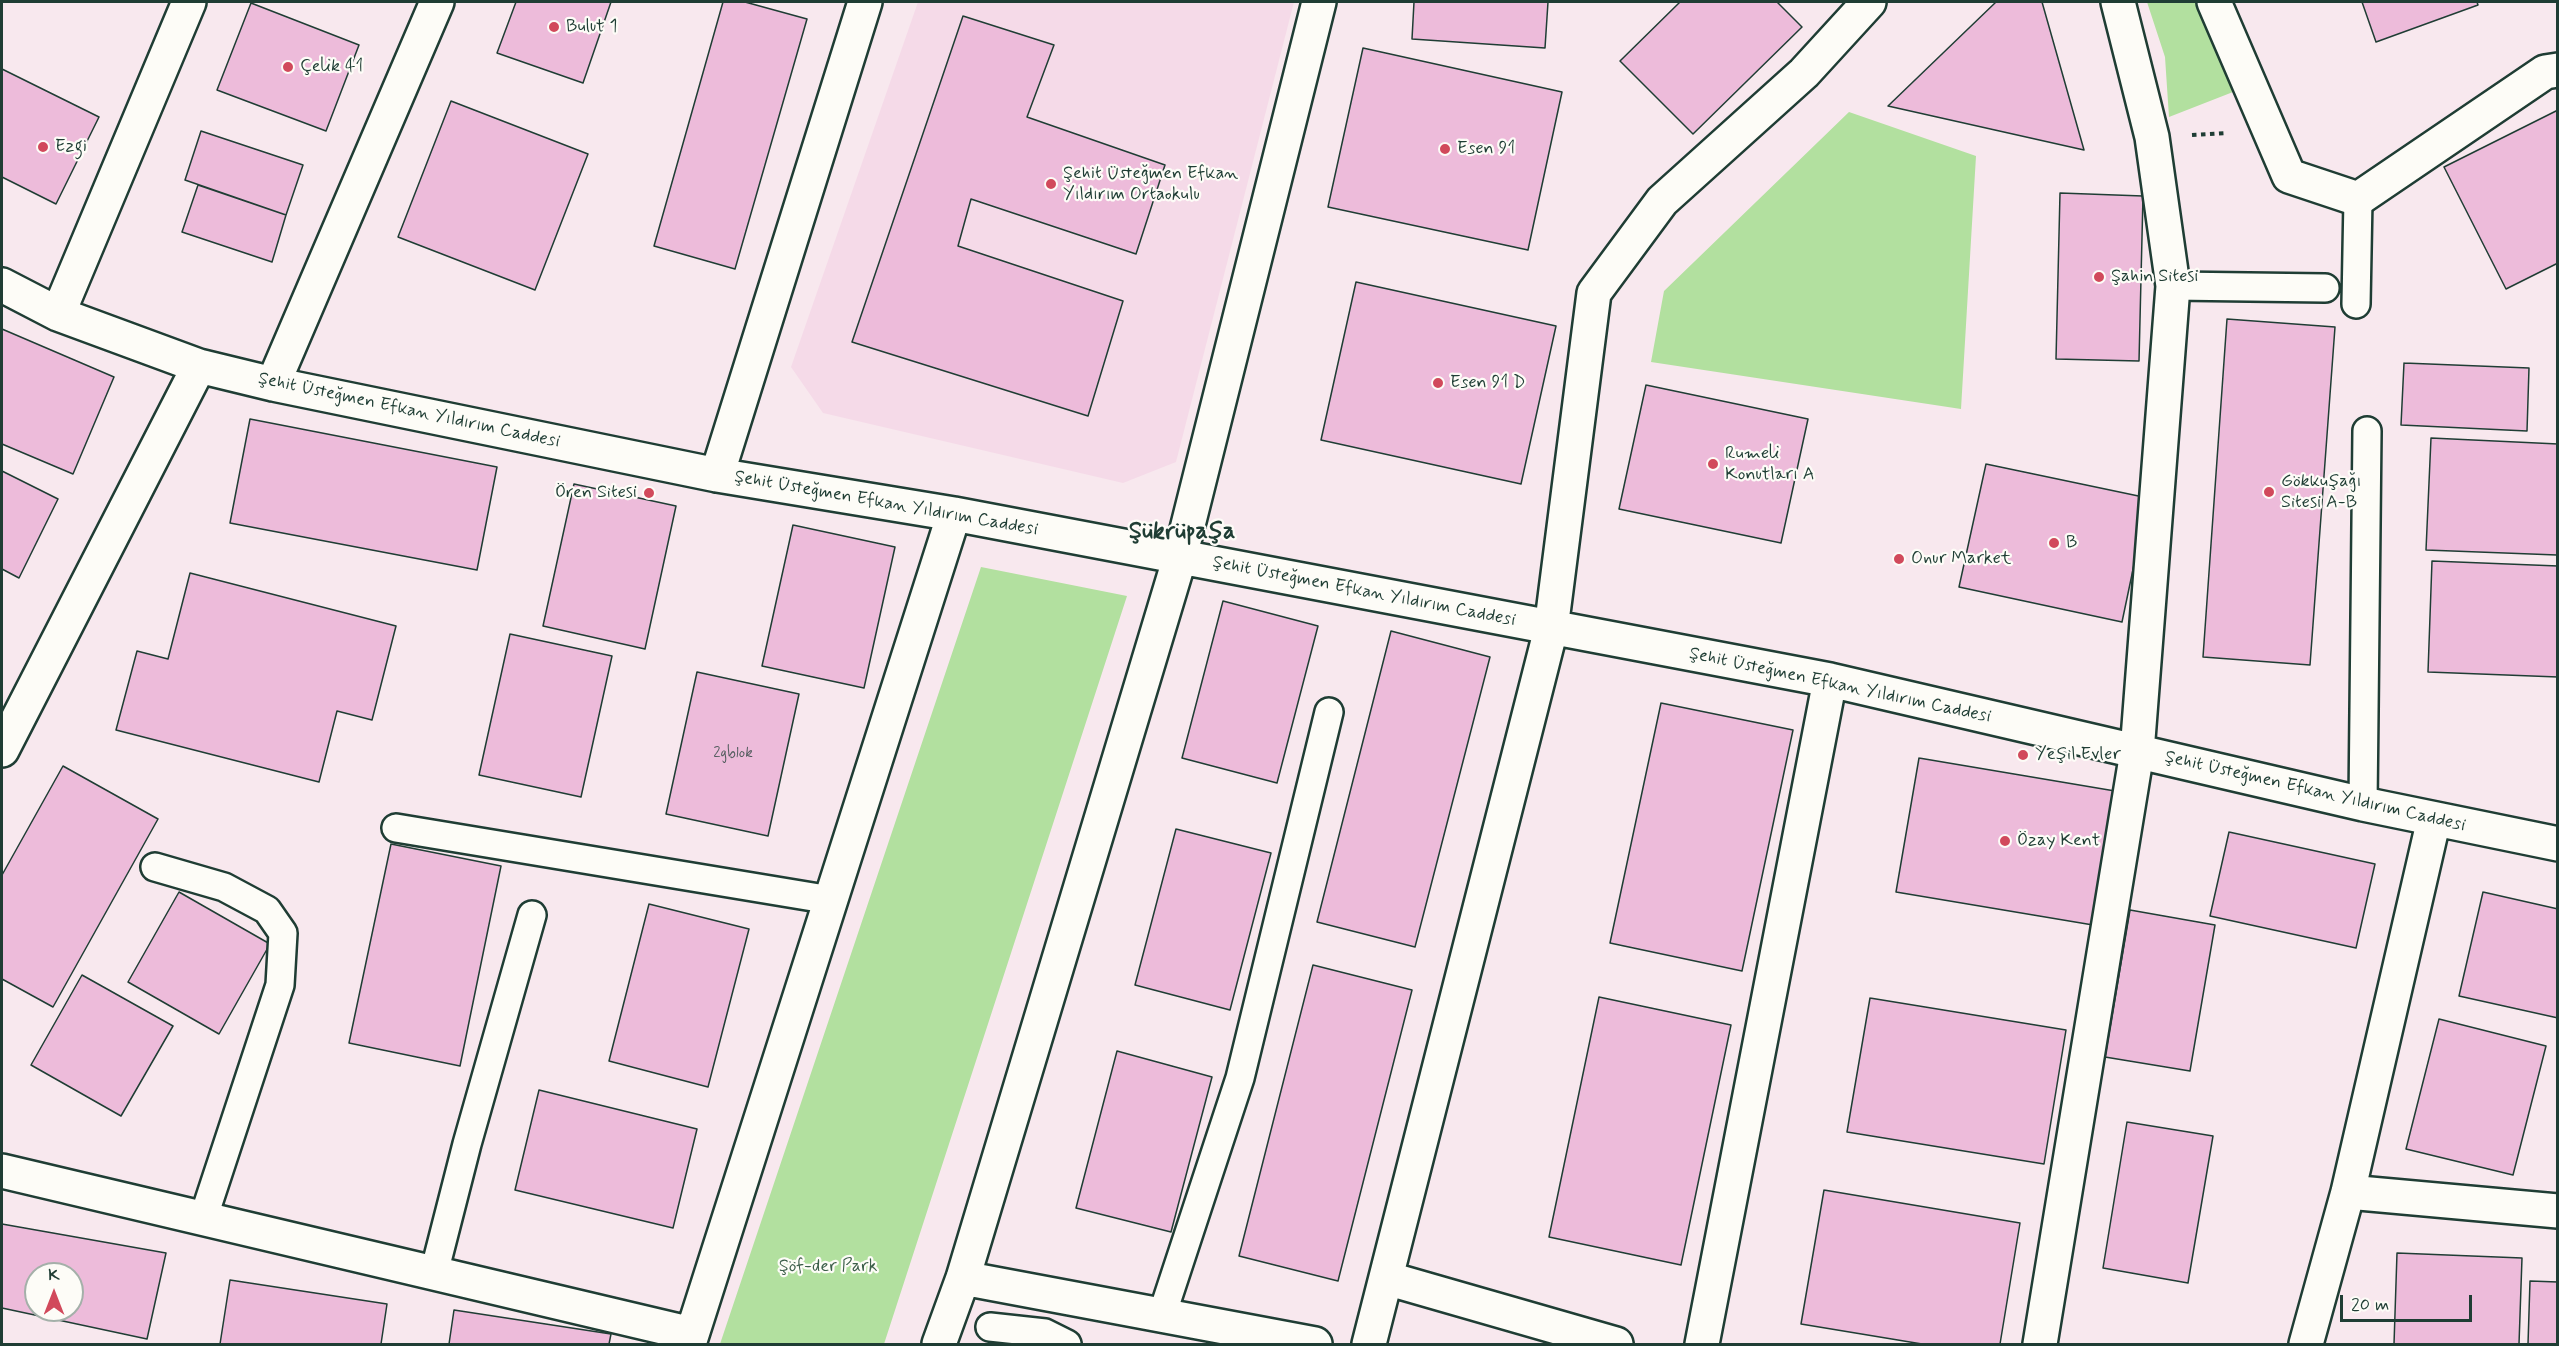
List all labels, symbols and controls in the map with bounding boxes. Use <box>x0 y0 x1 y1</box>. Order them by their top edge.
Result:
place label: Bulut 1 <box>566 16 617 38</box>
marker: Bulut 1 <box>547 20 561 34</box>
place label: Çelik 41 <box>300 56 363 78</box>
marker: Çelik 41 <box>281 60 295 74</box>
place label: Ezgi <box>55 136 87 158</box>
place label: Esen 91 <box>1457 138 1515 160</box>
marker: Ezgi <box>36 140 50 154</box>
marker: Esen 91 <box>1438 142 1452 156</box>
place label: Şehit Üsteğmen Efkan Yıldırım Ortaokulu <box>1063 163 1238 206</box>
marker: Şehit Üsteğmen Efkan Yıldırım Ortaokulu <box>1044 177 1058 191</box>
place label: Şahin Sitesi <box>2111 266 2198 288</box>
marker: Şahin Sitesi <box>2092 270 2106 284</box>
street label: Şehit Üsteğmen Efkan Yıldırım Caddesi <box>256 368 562 454</box>
place label: Esen 91 D <box>1450 372 1525 394</box>
marker: Esen 91 D <box>1431 376 1445 390</box>
place label: Rumeli Konutları A <box>1725 443 1814 486</box>
marker: Rumeli Konutları A <box>1706 457 1720 471</box>
street label: Şehit Üsteğmen Efkan Yıldırım Caddesi <box>732 467 1040 541</box>
place label: Gökkuşağı Sitesi A-B <box>2281 471 2361 514</box>
place label: Ören Sitesi <box>555 482 637 504</box>
marker: Gökkuşağı Sitesi A-B <box>2262 485 2276 499</box>
marker: Ören Sitesi <box>642 486 656 500</box>
district label: Şükrüpaşa <box>1129 519 1235 547</box>
place label: B <box>2066 532 2077 554</box>
marker: B <box>2047 536 2061 550</box>
place label: Onur Market <box>1911 548 2011 570</box>
street label: Şehit Üsteğmen Efkan Yıldırım Caddesi <box>1211 552 1517 632</box>
marker: Onur Market <box>1892 552 1906 566</box>
street label: Şehit Üsteğmen Efkan Yıldırım Caddesi <box>1687 643 1993 729</box>
place label: Yeşil Evler <box>2035 744 2121 766</box>
house number: 2gblok <box>713 745 753 763</box>
street label: Şehit Üsteğmen Efkan Yıldırım Caddesi <box>2163 747 2467 837</box>
marker: Yeşil Evler <box>2016 748 2030 762</box>
place label: Özay Kent <box>2017 830 2100 852</box>
marker: Özay Kent <box>1998 834 2012 848</box>
park label: Şöf-der Park <box>779 1256 877 1278</box>
north arrow <box>24 1262 84 1322</box>
text: K <box>48 1265 60 1286</box>
scale bar <box>2343 1283 2475 1321</box>
text: 20 m <box>2351 1293 2389 1317</box>

